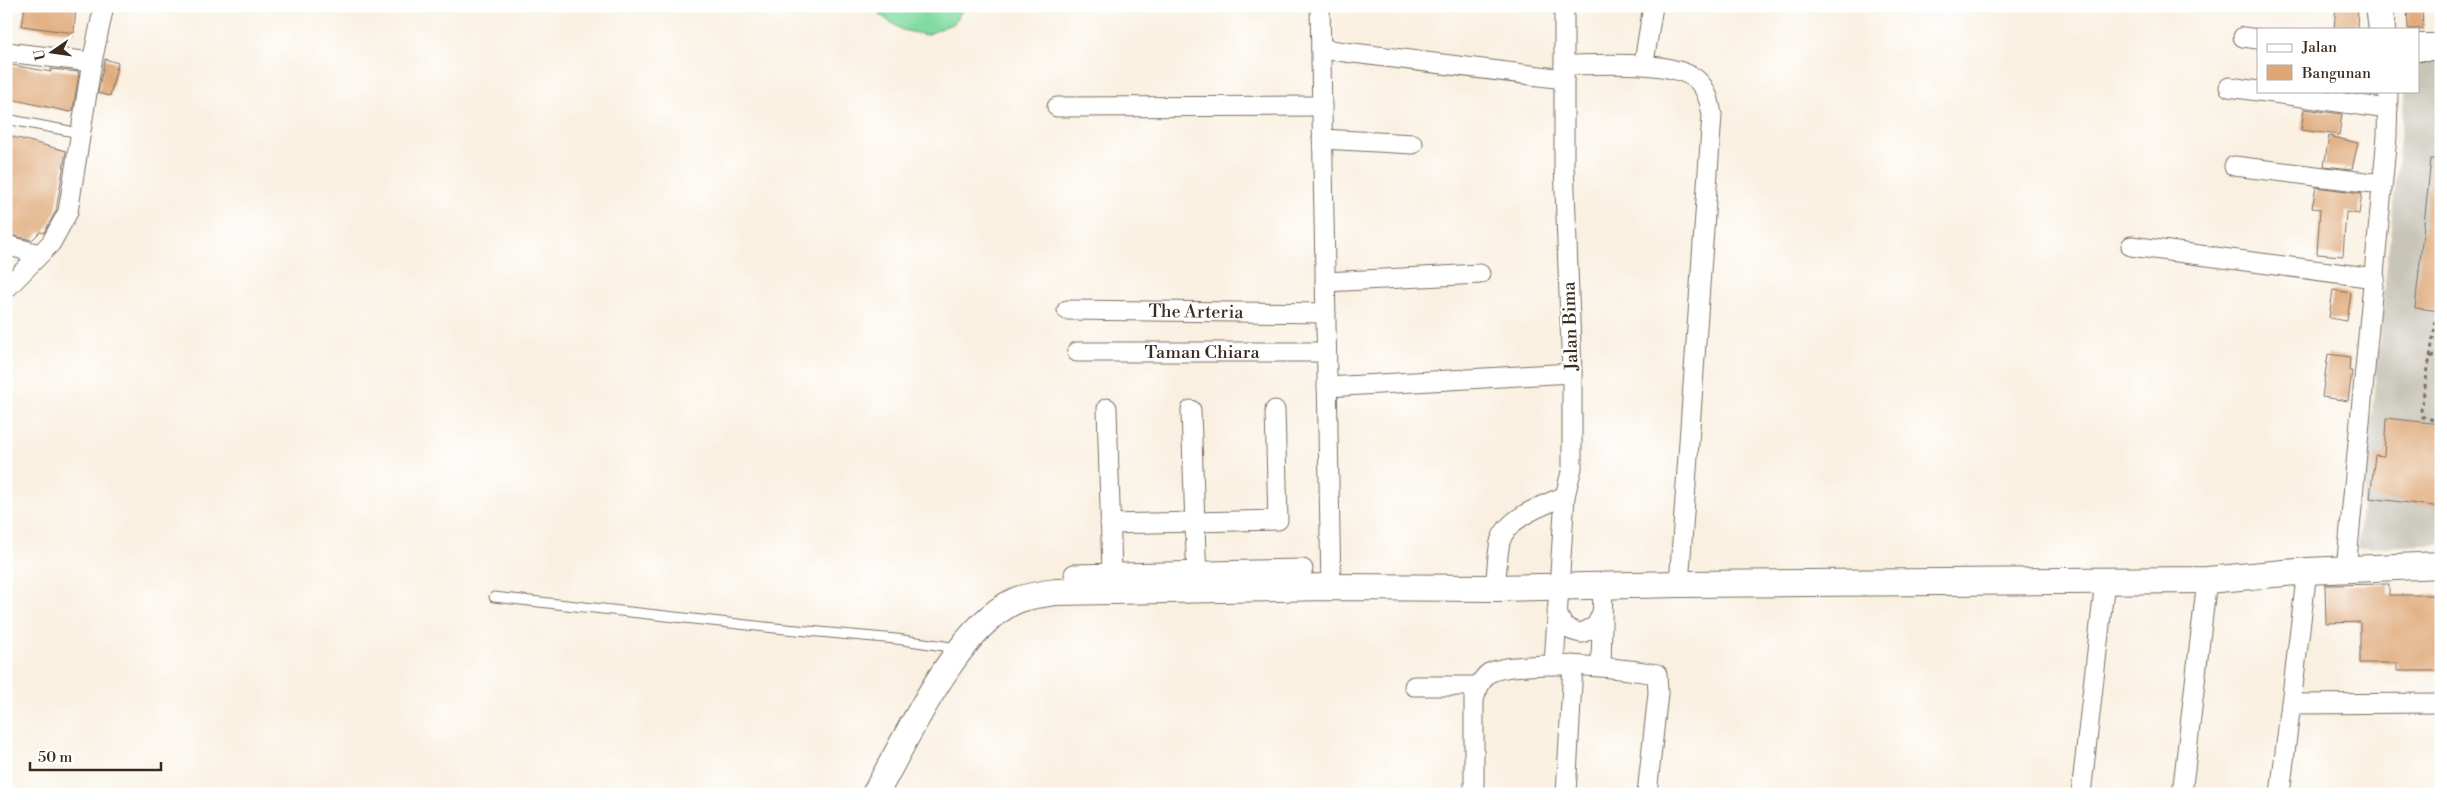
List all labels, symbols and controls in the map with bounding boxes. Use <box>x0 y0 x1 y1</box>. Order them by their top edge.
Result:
north arrow <box>28 28 78 78</box>
legend <box>2257 28 2420 92</box>
text: Jalan <box>2301 38 2337 57</box>
text: U <box>30 47 50 62</box>
text: Bangunan <box>2301 64 2371 83</box>
street label: Jalan Bima <box>1557 280 1584 372</box>
street label: The Arteria <box>1148 300 1245 324</box>
street label: Taman Chiara <box>1144 341 1260 364</box>
scale bar <box>30 740 161 772</box>
text: 50 m <box>38 748 72 767</box>

